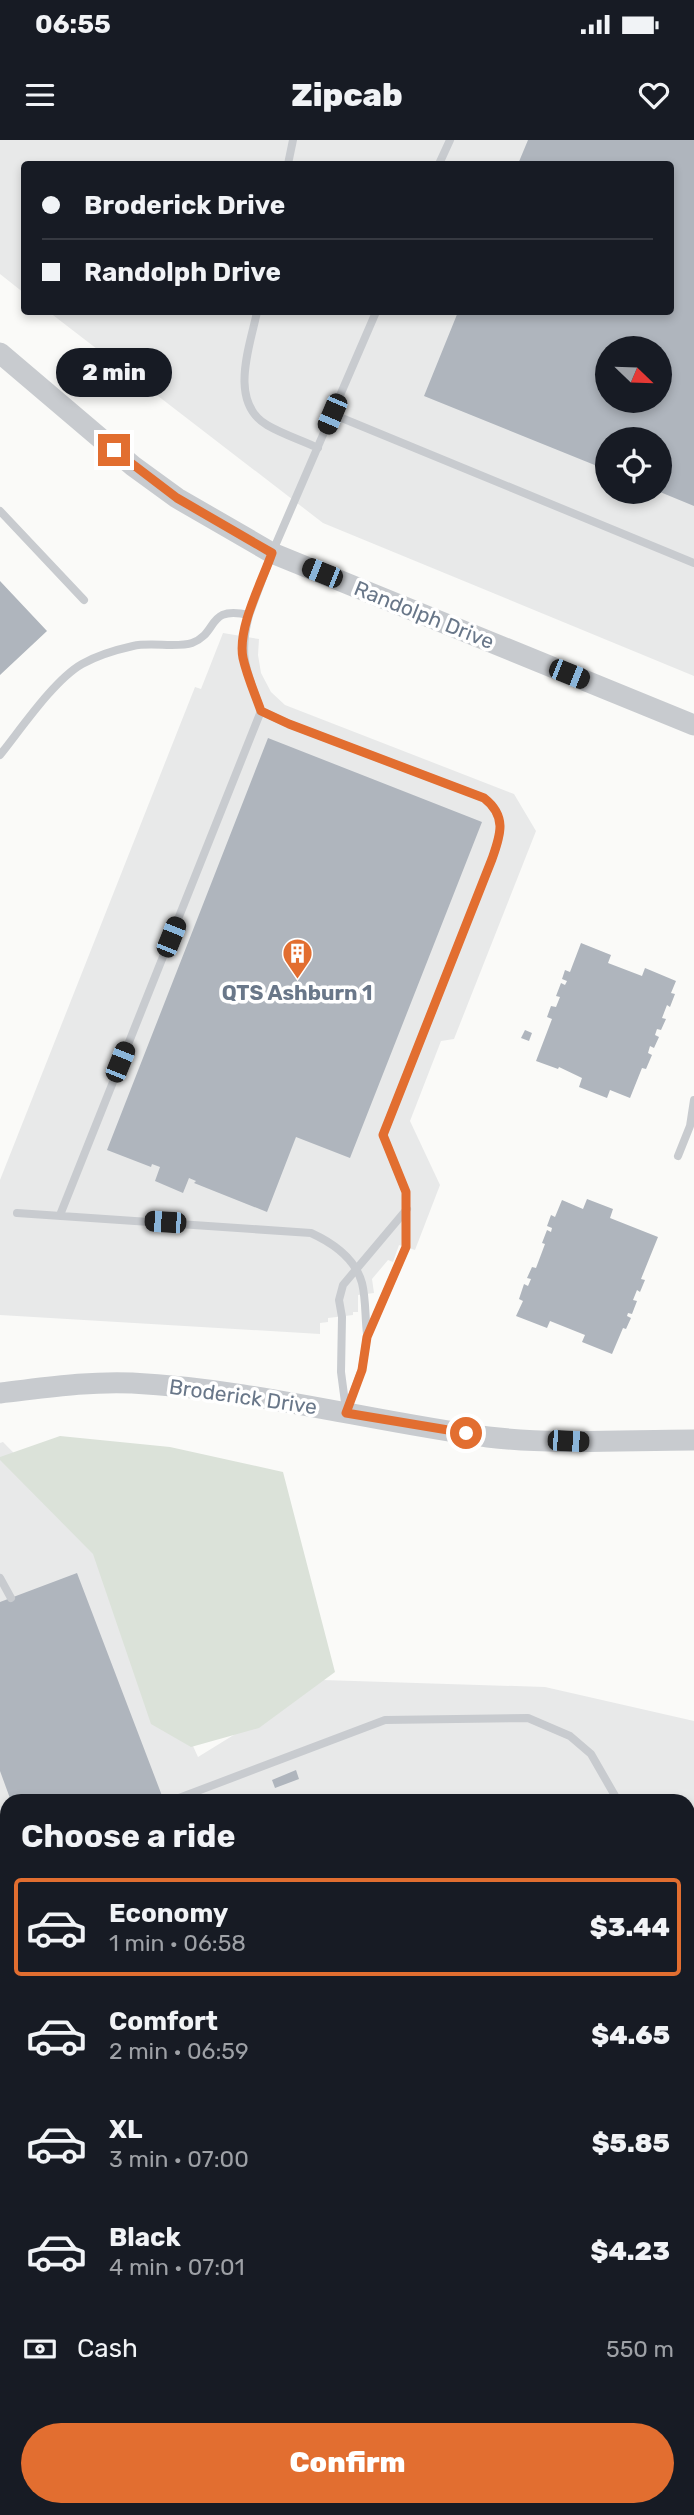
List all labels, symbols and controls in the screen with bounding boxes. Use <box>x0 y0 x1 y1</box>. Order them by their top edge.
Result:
text: 06:55 <box>35 9 111 40</box>
icon: menu <box>21 76 59 114</box>
text: Zipcab <box>291 76 403 114</box>
icon: heart <box>635 76 673 114</box>
text: Broderick Drive <box>84 190 285 221</box>
text: Randolph Drive <box>84 257 281 288</box>
north arrow <box>595 336 672 413</box>
map controls <box>595 336 672 504</box>
callout: 2 min <box>56 348 172 398</box>
text: 2 min <box>82 358 146 386</box>
car <box>315 391 350 437</box>
button: locate <box>595 427 672 504</box>
route end <box>98 434 130 466</box>
car <box>299 555 346 591</box>
street label: Randolph Drive <box>351 575 498 654</box>
car <box>546 656 593 692</box>
car <box>154 914 189 960</box>
building icon: QTS Ashburn 1 <box>280 936 314 980</box>
place label: QTS Ashburn 1 <box>222 980 372 1005</box>
car <box>103 1039 138 1085</box>
car <box>144 1210 187 1234</box>
street label: Broderick Drive <box>168 1374 319 1419</box>
route start <box>450 1417 482 1449</box>
car <box>547 1429 590 1453</box>
text: Choose a ride <box>21 1817 235 1855</box>
icon: car <box>25 1896 88 1959</box>
text: Economy <box>109 1898 228 1929</box>
text: $3.44 <box>590 1912 670 1943</box>
text: 1 min · 06:58 <box>109 1929 246 1957</box>
icon: car <box>25 2004 88 2067</box>
text: Comfort <box>109 2006 218 2037</box>
text: $4.65 <box>591 2020 670 2051</box>
text: 2 min · 06:59 <box>109 2037 249 2065</box>
icon: car <box>25 2112 88 2175</box>
text: XL <box>109 2114 142 2145</box>
text: $5.85 <box>592 2128 670 2159</box>
text: 3 min · 07:00 <box>109 2145 249 2173</box>
icon: car <box>25 2220 88 2283</box>
text: Black <box>109 2222 181 2253</box>
text: $4.23 <box>591 2236 670 2267</box>
text: 4 min · 07:01 <box>109 2253 244 2281</box>
icon: cash <box>21 2330 59 2368</box>
text: Cash <box>77 2333 138 2364</box>
text: 550 m <box>606 2335 674 2363</box>
button: Confirm <box>21 2423 674 2503</box>

